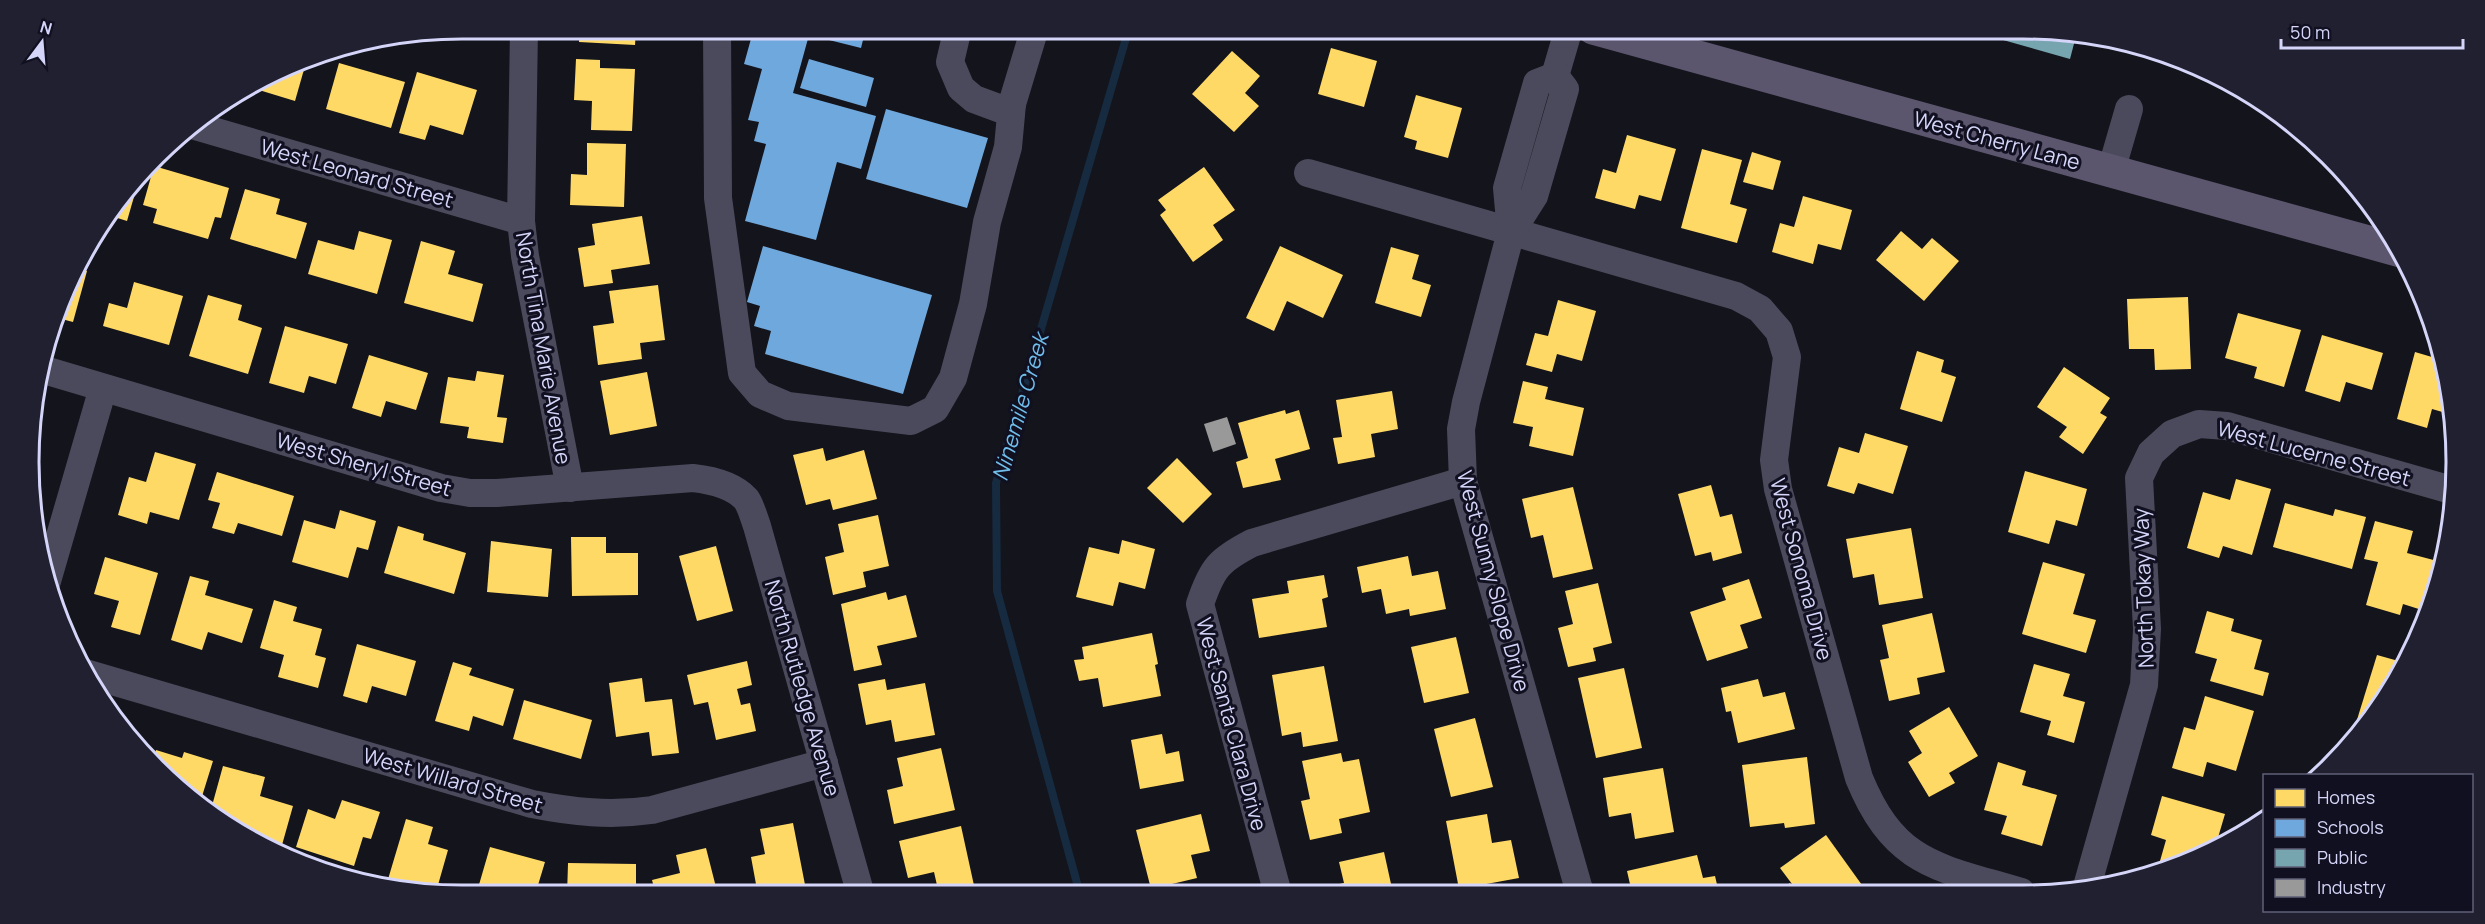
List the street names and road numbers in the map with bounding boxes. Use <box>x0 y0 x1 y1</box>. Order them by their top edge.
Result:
street label: West Cherry Lane <box>1911 104 2083 176</box>
street label: West Leonard Street <box>257 132 457 214</box>
street label: North Tina Marie Avenue <box>510 230 578 466</box>
street label: West Lucerne Street <box>2214 414 2414 492</box>
street label: West Sheryl Street <box>273 426 455 502</box>
street label: West Sunny Slope Drive <box>1451 467 1537 695</box>
street label: West Sonoma Drive <box>1764 475 1840 663</box>
street label: North Tokay Way <box>2126 507 2160 669</box>
street label: North Rutledge Avenue <box>759 576 847 800</box>
street label: West Santa Clara Drive <box>1190 614 1274 834</box>
street label: West Willard Street <box>360 741 546 819</box>

